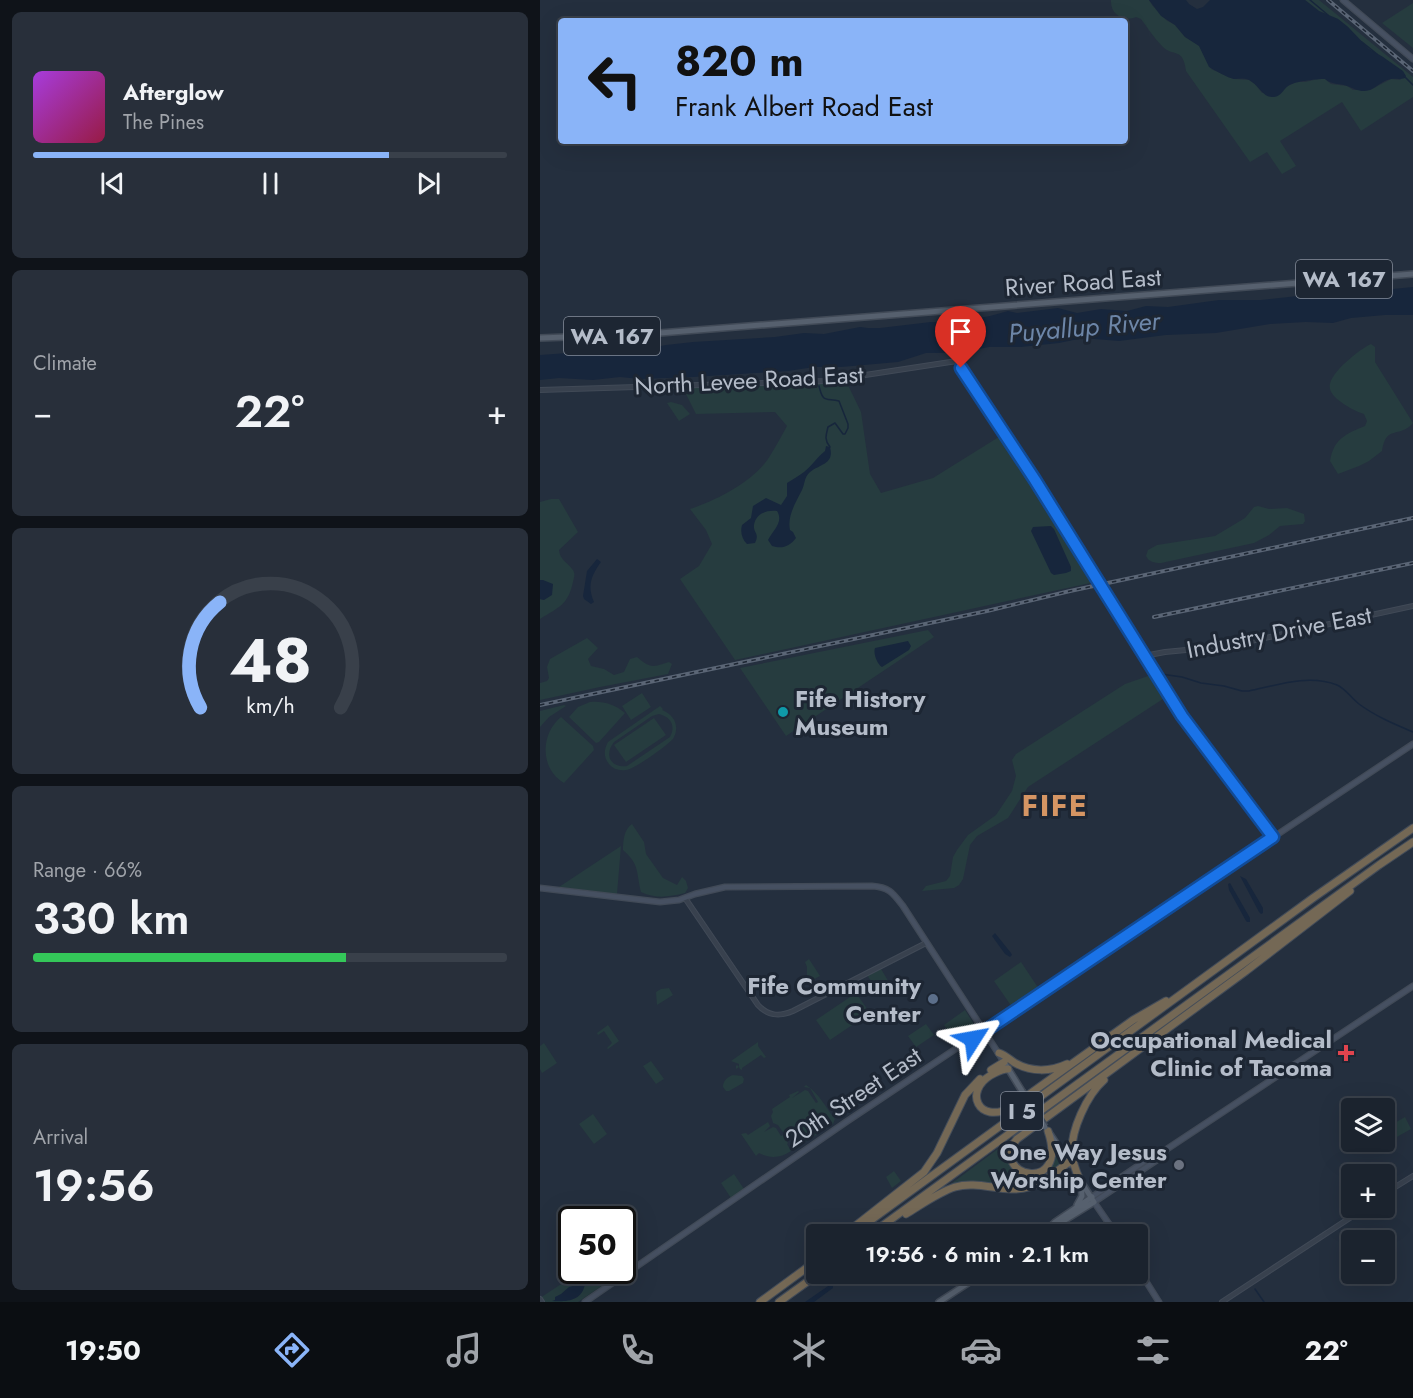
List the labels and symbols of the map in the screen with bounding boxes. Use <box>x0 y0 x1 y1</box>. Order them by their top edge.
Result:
street label: River Road East <box>1004 259 1163 305</box>
road number: WA 167 <box>1296 260 1392 298</box>
water label: Puyallup River <box>1007 301 1163 353</box>
pin <box>935 306 986 368</box>
road number: WA 167 <box>564 317 660 355</box>
street label: North Levee Road East <box>633 357 865 403</box>
street label: Industry Drive East <box>1184 597 1375 667</box>
place label: Fife History Museum <box>795 681 926 744</box>
marker: Fife History Museum <box>776 705 790 719</box>
district label: FIFE <box>1022 784 1088 827</box>
place label: Fife Community Center <box>747 968 921 1031</box>
marker: Fife Community Center <box>926 992 940 1006</box>
position arrow <box>941 1007 1005 1071</box>
place label: Occupational Medical Clinic of Tacoma <box>1090 1022 1332 1085</box>
street label: 20th Street East <box>778 1038 929 1156</box>
marker: Occupational Medical Clinic of Tacoma <box>1337 1044 1355 1062</box>
road number: I 5 <box>1001 1092 1043 1130</box>
place label: One Way Jesus Worship Center <box>990 1134 1167 1197</box>
marker: One Way Jesus Worship Center <box>1172 1158 1186 1172</box>
speed limit sign: 50 <box>558 1206 636 1284</box>

